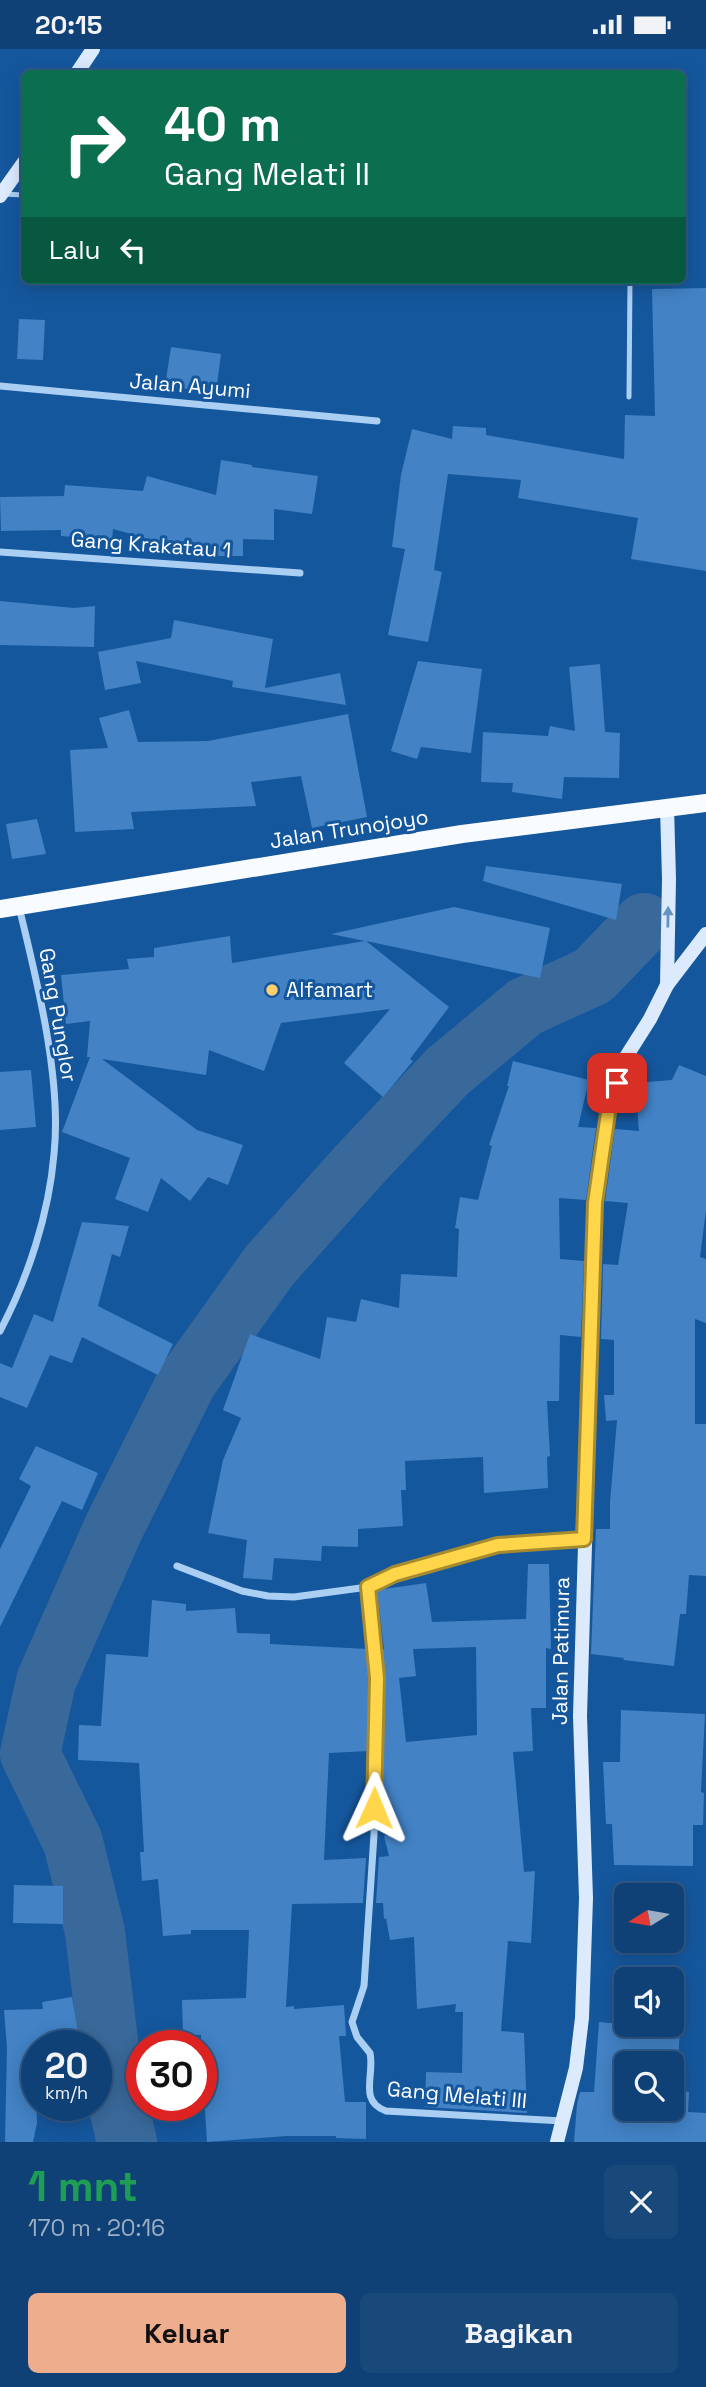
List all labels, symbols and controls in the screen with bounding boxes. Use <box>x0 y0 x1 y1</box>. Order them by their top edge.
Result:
text: 20:15 <box>35 8 102 42</box>
text: 40 m <box>164 93 281 155</box>
icon: right <box>49 98 140 189</box>
text: Gang Melati II <box>164 154 370 194</box>
icon: left <box>114 231 152 269</box>
text: Lalu <box>49 233 100 267</box>
street label: Jalan Ayumi <box>128 367 252 404</box>
street label: Gang Krakatau 1 <box>70 525 232 564</box>
street label: Jalan Trunojoyo <box>268 803 430 854</box>
one-way arrow <box>663 906 674 928</box>
street label: Gang Punglor <box>33 946 84 1084</box>
place label: Alfamart <box>286 976 373 1003</box>
marker: Alfamart <box>264 982 280 998</box>
pin <box>587 1053 647 1113</box>
icon: arrive <box>598 1064 636 1102</box>
street label: Jalan Patimura <box>546 1577 575 1725</box>
position arrow <box>337 1771 411 1845</box>
north arrow <box>614 1883 684 1953</box>
map controls <box>614 1883 684 2121</box>
button: sound <box>614 1967 684 2037</box>
speed limit sign: 30 <box>126 2030 217 2121</box>
text: 20 <box>45 2044 88 2088</box>
button: search <box>614 2051 684 2121</box>
street label: Gang Melati III <box>386 2075 528 2114</box>
text: km/h <box>45 2081 88 2104</box>
text: 1 mnt <box>28 2160 138 2213</box>
button: close <box>604 2165 678 2239</box>
text: 170 m · 20:16 <box>28 2213 165 2243</box>
button: Keluar <box>28 2293 346 2373</box>
button: Bagikan <box>360 2293 678 2373</box>

